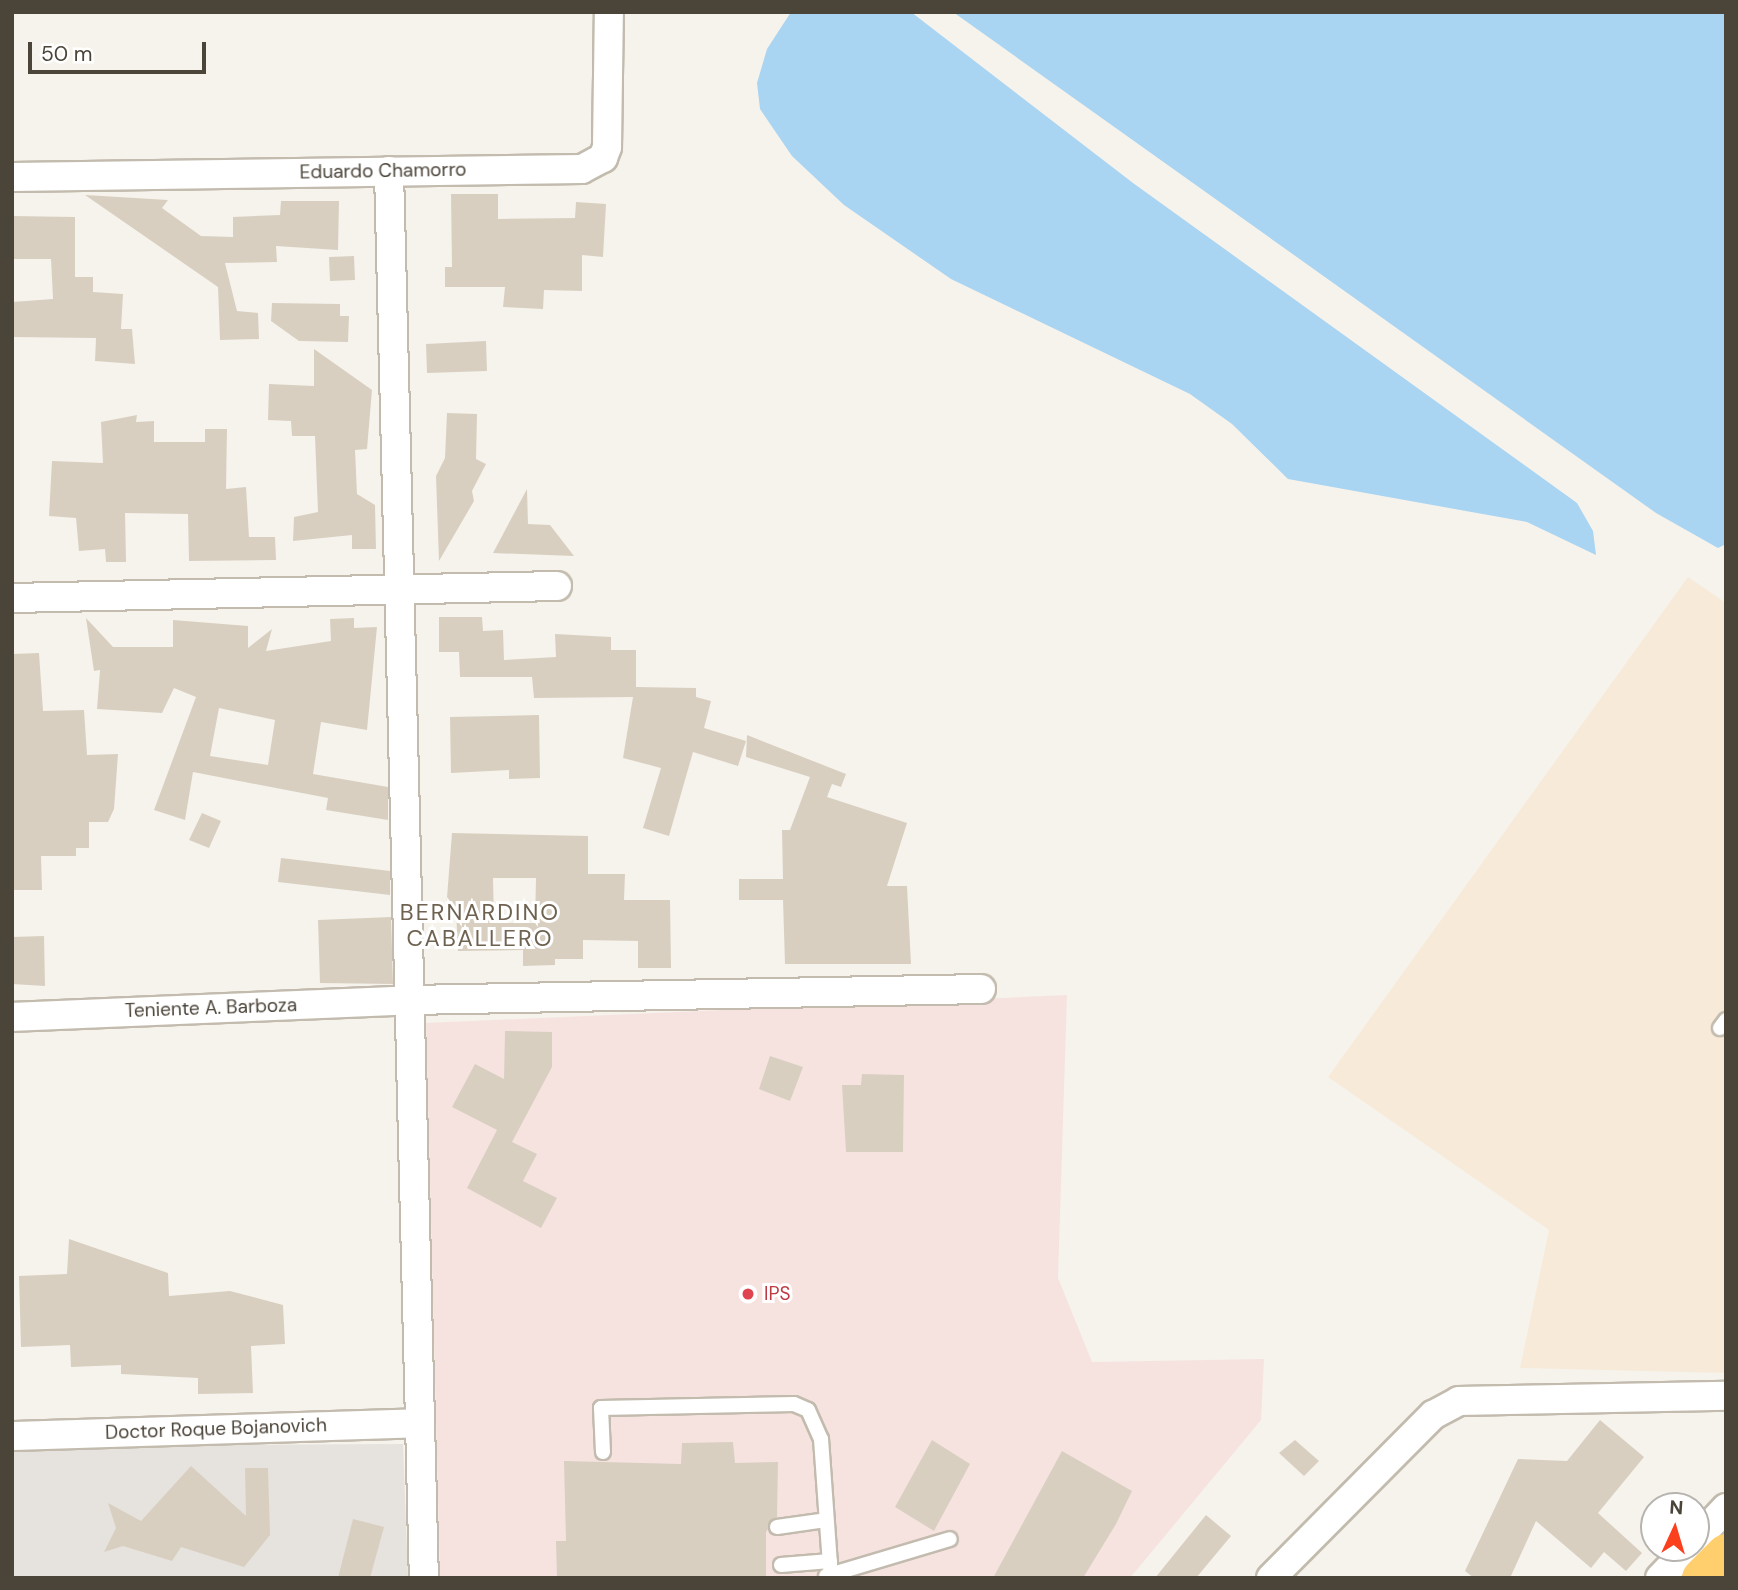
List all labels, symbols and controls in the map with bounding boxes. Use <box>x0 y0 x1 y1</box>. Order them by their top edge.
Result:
scale bar <box>32 28 210 72</box>
text: 50 m <box>41 40 92 68</box>
street label: Eduardo Chamorro <box>299 158 467 184</box>
district label: BERNARDINO CABALLERO <box>401 898 559 952</box>
street label: Teniente A. Barboza <box>124 994 298 1022</box>
place label: IPS <box>764 1283 790 1305</box>
marker: IPS <box>738 1284 758 1304</box>
street label: Doctor Roque Bojanovich <box>105 1414 327 1444</box>
north arrow <box>1640 1492 1710 1562</box>
text: N <box>1669 1495 1684 1520</box>

